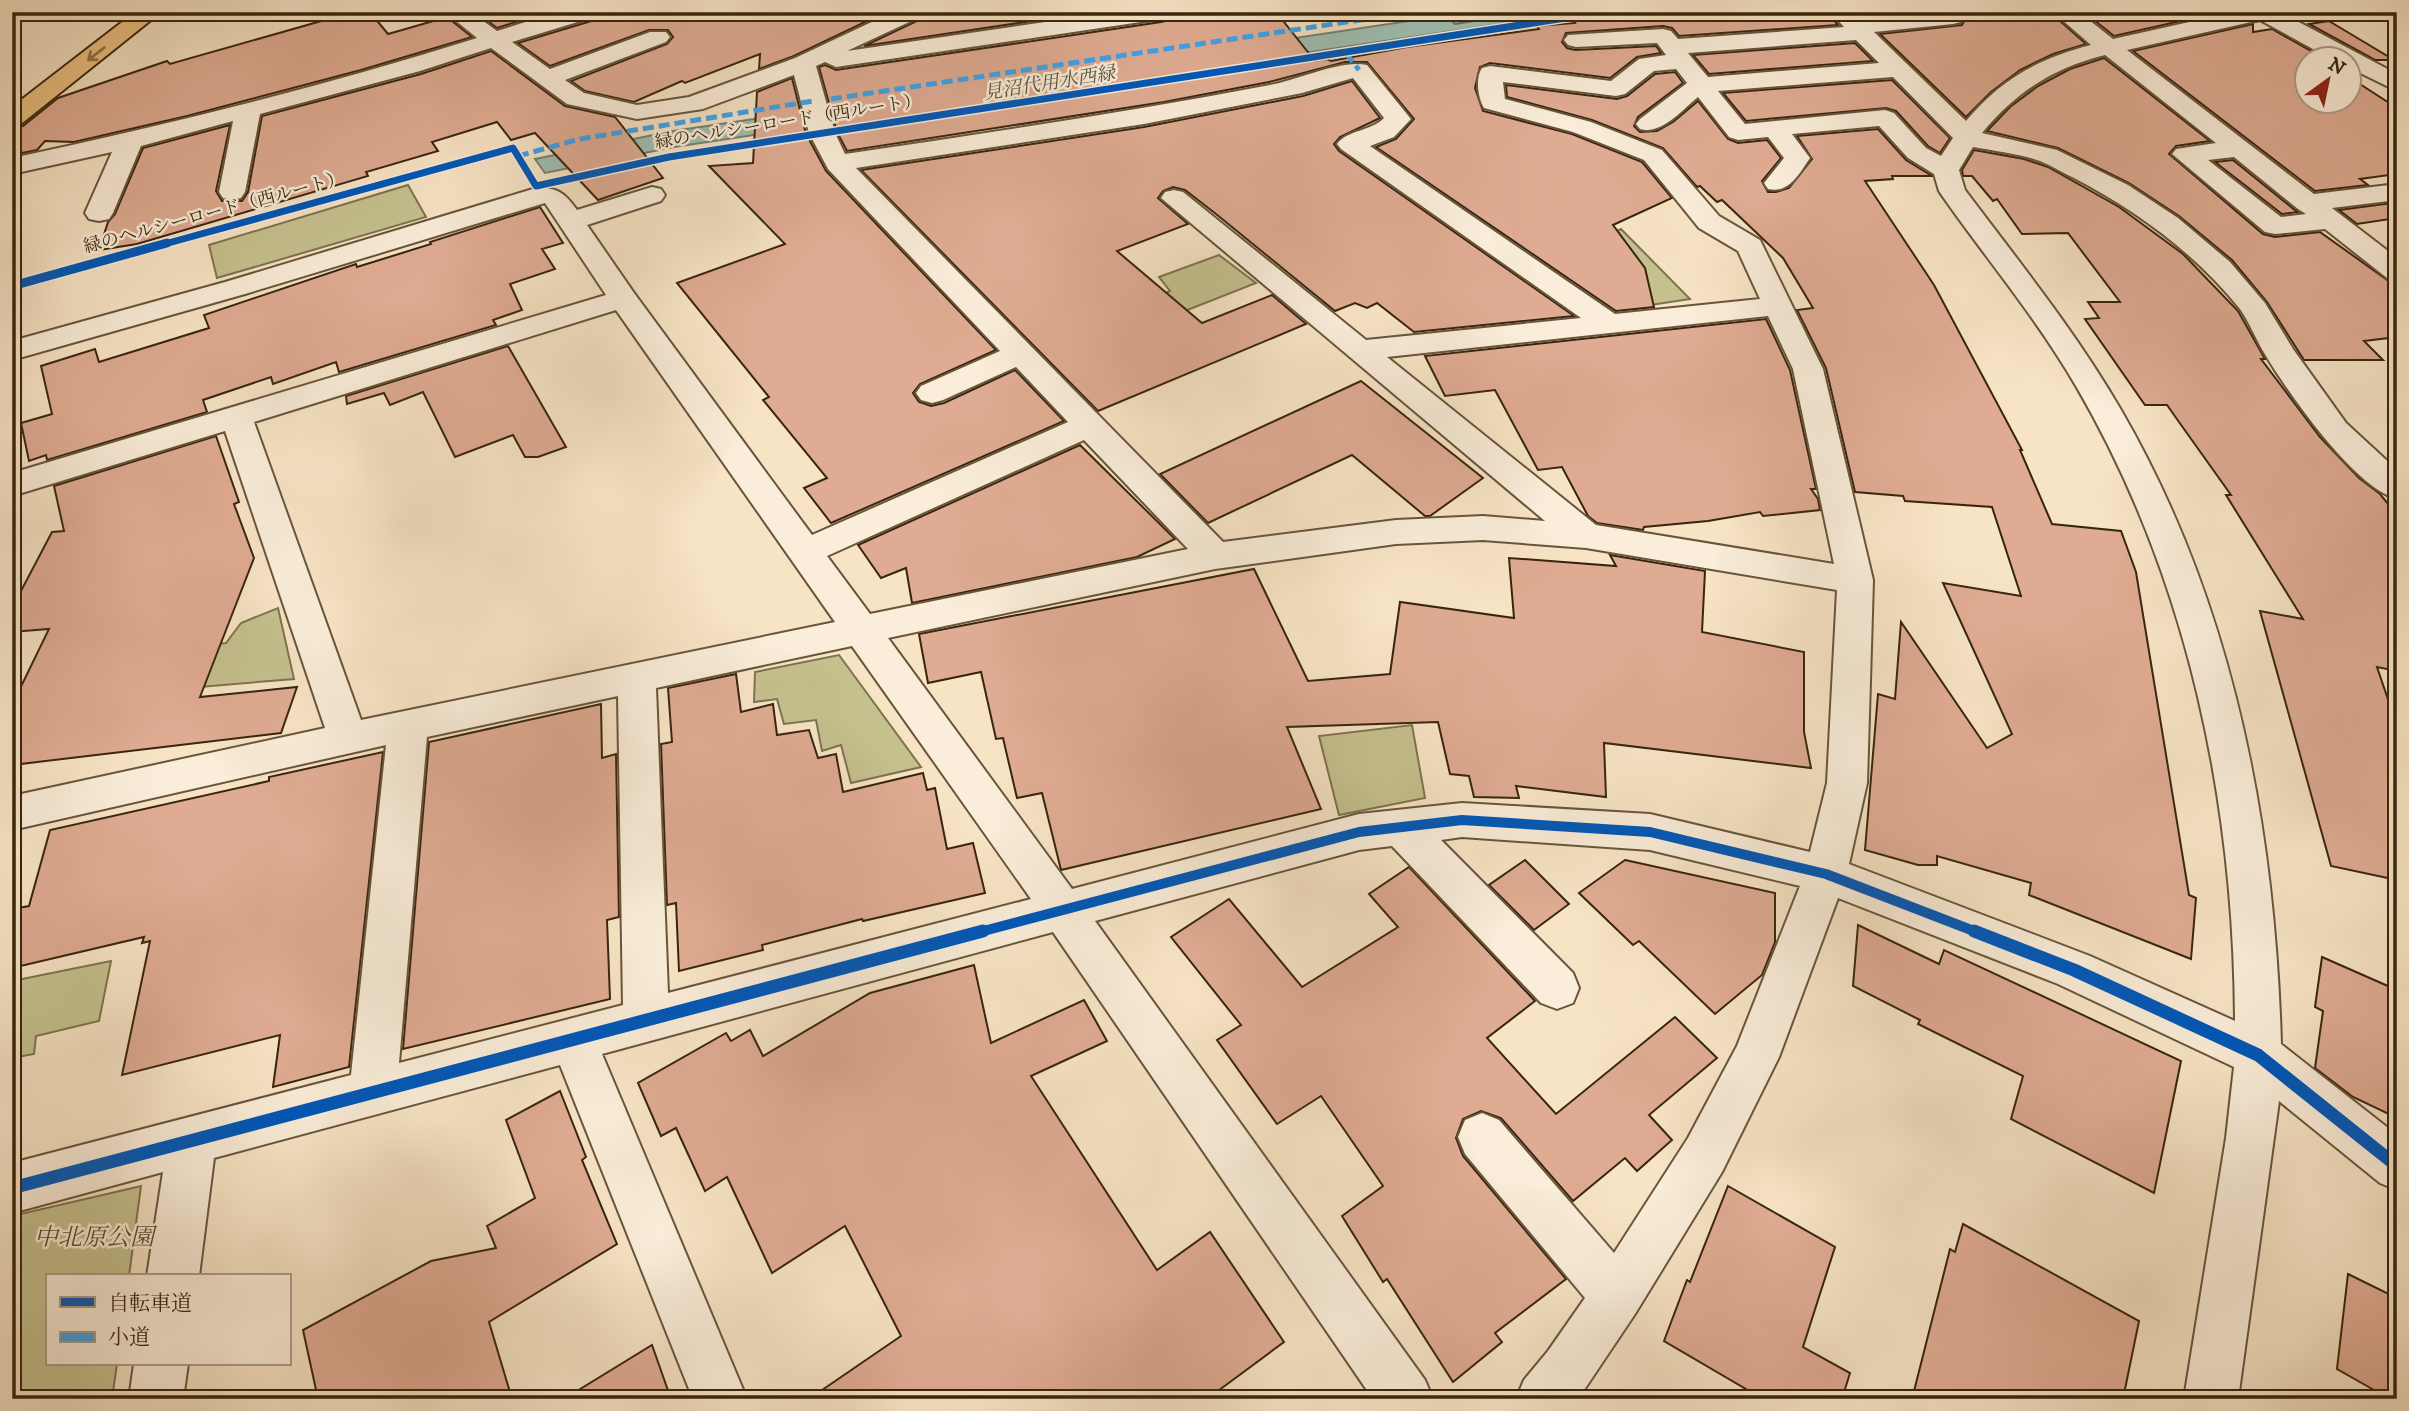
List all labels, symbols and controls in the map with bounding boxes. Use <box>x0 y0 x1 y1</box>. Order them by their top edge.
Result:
north arrow <box>2294 46 2364 116</box>
one-way arrow <box>87 47 106 62</box>
text: N <box>2324 53 2350 81</box>
water label: 見沼代用水西緑 <box>982 61 1119 105</box>
street label: 緑のヘルシーロード（西ルート） <box>653 90 923 154</box>
street label: 緑のヘルシーロード（西ルート） <box>81 167 347 258</box>
park label: 中北原公園 <box>34 1223 158 1253</box>
legend <box>46 1274 290 1366</box>
text: 自転車道 <box>108 1291 192 1317</box>
text: 小道 <box>108 1325 150 1351</box>

